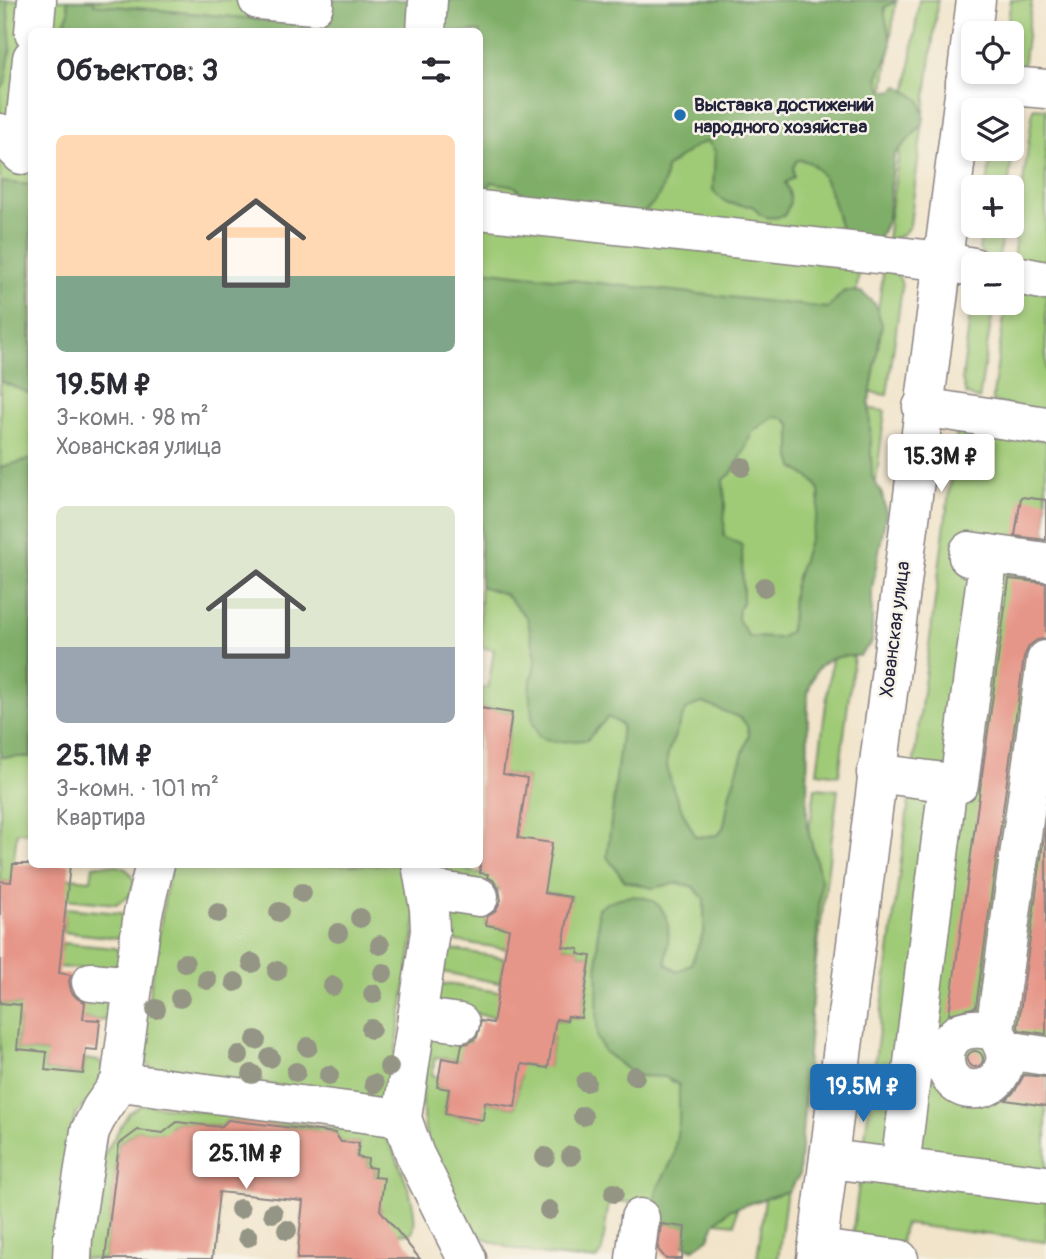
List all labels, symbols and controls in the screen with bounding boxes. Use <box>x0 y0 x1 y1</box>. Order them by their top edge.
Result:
map controls <box>961 21 1024 315</box>
button: locate <box>961 21 1024 84</box>
icon: filters <box>417 51 455 89</box>
text: Объектов: 3 <box>56 52 218 89</box>
place label: Выставка достижений народного хозяйства <box>694 93 874 139</box>
button: layers <box>961 98 1024 161</box>
marker: Выставка достижений народного хозяйства <box>672 107 688 123</box>
button: + <box>961 175 1024 238</box>
icon: home <box>193 180 319 306</box>
button: − <box>961 252 1024 315</box>
text: 19.5M ₽ <box>56 366 152 403</box>
text: 3-комн. · 98 m² <box>56 403 209 432</box>
text: Хованская улица <box>56 432 222 461</box>
pin: 15.3M ₽ <box>876 434 1006 494</box>
text: 15.3M ₽ <box>904 442 978 471</box>
icon: home <box>193 551 319 677</box>
street label: Хованская улица <box>875 560 915 698</box>
text: 25.1M ₽ <box>56 737 153 774</box>
text: 3-комн. · 101 m² <box>56 774 219 803</box>
text: Квартира <box>56 803 145 832</box>
pin: 19.5M ₽ <box>798 1064 928 1124</box>
text: 19.5M ₽ <box>826 1072 900 1101</box>
pin: 25.1M ₽ <box>181 1132 311 1191</box>
text: 25.1M ₽ <box>209 1139 283 1168</box>

